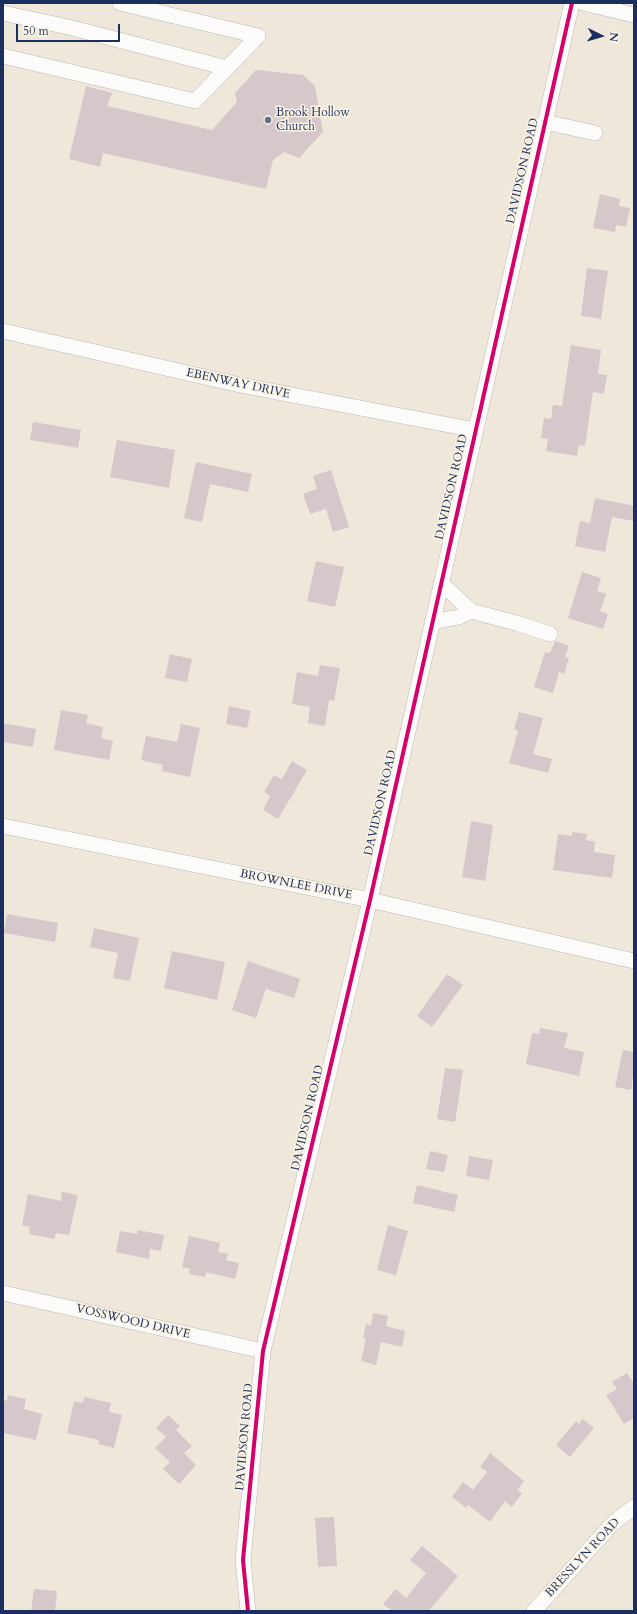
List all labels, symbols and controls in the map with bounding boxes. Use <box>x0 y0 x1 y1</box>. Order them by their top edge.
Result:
scale bar <box>18 16 122 42</box>
north arrow <box>581 16 621 56</box>
text: 50 m <box>23 23 49 39</box>
text: N <box>606 32 621 42</box>
place label: Brook Hollow Church <box>276 106 350 134</box>
marker: Brook Hollow Church <box>263 115 273 125</box>
street label: DAVIDSON ROAD <box>504 117 542 225</box>
street label: EBENWAY DRIVE <box>185 366 291 402</box>
street label: DAVIDSON ROAD <box>433 433 471 541</box>
street label: DAVIDSON ROAD <box>362 749 400 857</box>
street label: BROWNLEE DRIVE <box>239 867 353 903</box>
street label: DAVIDSON ROAD <box>289 1064 327 1172</box>
street label: VOSSWOOD DRIVE <box>75 1302 191 1342</box>
street label: DAVIDSON ROAD <box>233 1383 257 1491</box>
street label: BRESSLYN ROAD <box>543 1516 623 1600</box>

